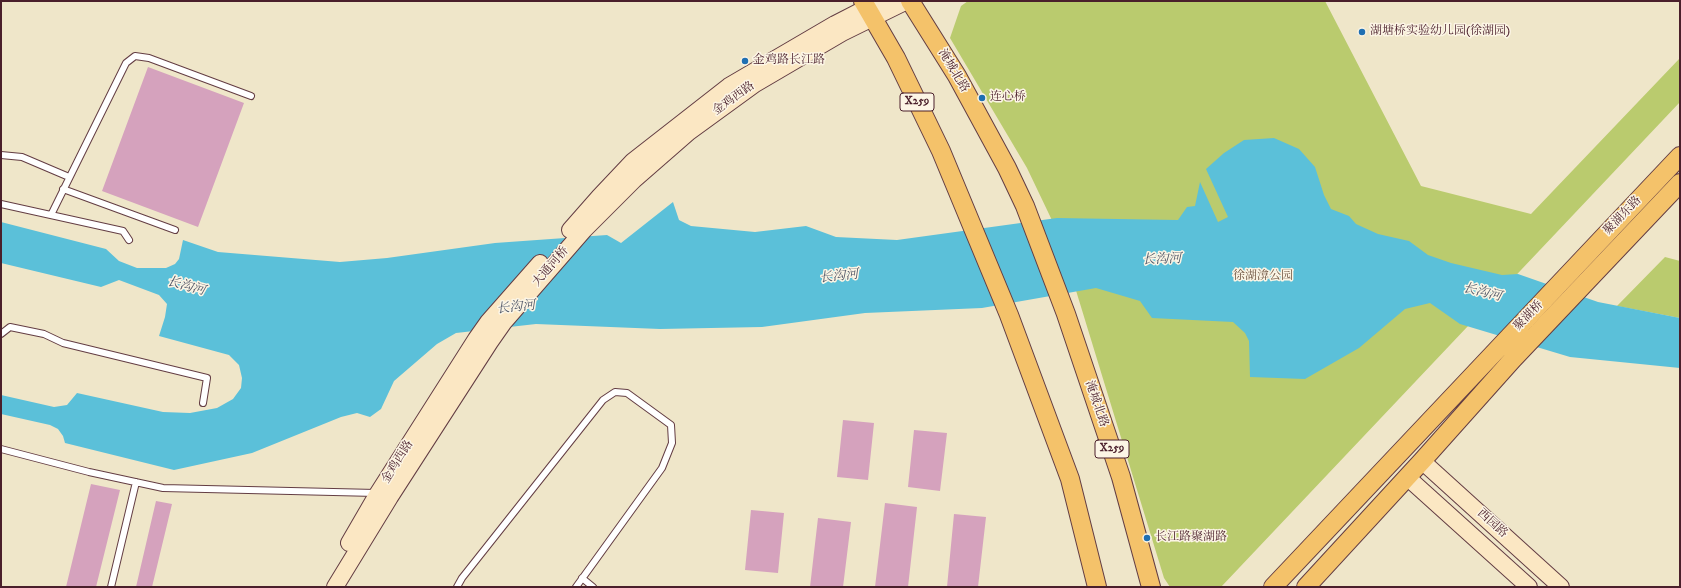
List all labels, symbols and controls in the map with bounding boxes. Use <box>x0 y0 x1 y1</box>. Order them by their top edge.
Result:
place label: 湖塘桥实验幼儿园(徐湖园) <box>1370 25 1510 39</box>
marker: 湖塘桥实验幼儿园(徐湖园) <box>1357 27 1367 37</box>
street label: 淹城北路 <box>934 47 972 95</box>
place label: 金鸡路长江路 <box>753 54 825 68</box>
marker: 金鸡路长江路 <box>740 56 750 66</box>
street label: 金鸡西路 <box>710 79 758 119</box>
place label: 连心桥 <box>990 91 1026 105</box>
road number: X259 <box>900 93 934 111</box>
marker: 连心桥 <box>977 93 987 103</box>
street label: 聚湖东路 <box>1601 194 1645 238</box>
street label: 大通河桥 <box>530 244 572 290</box>
water label: 长沟河 <box>1142 252 1182 268</box>
water label: 长沟河 <box>819 267 859 287</box>
park label: 徐湖渰公园 <box>1233 270 1293 284</box>
water label: 长沟河 <box>165 274 207 300</box>
water label: 长沟河 <box>1461 281 1503 305</box>
water label: 长沟河 <box>496 298 536 318</box>
street label: 聚湖桥 <box>1511 298 1547 334</box>
street label: 淹城北路 <box>1081 379 1111 429</box>
street label: 金鸡西路 <box>379 438 417 486</box>
road number: X259 <box>1095 440 1129 458</box>
street label: 西园路 <box>1474 507 1510 541</box>
place label: 长江路聚湖路 <box>1155 531 1227 545</box>
marker: 长江路聚湖路 <box>1142 533 1152 543</box>

